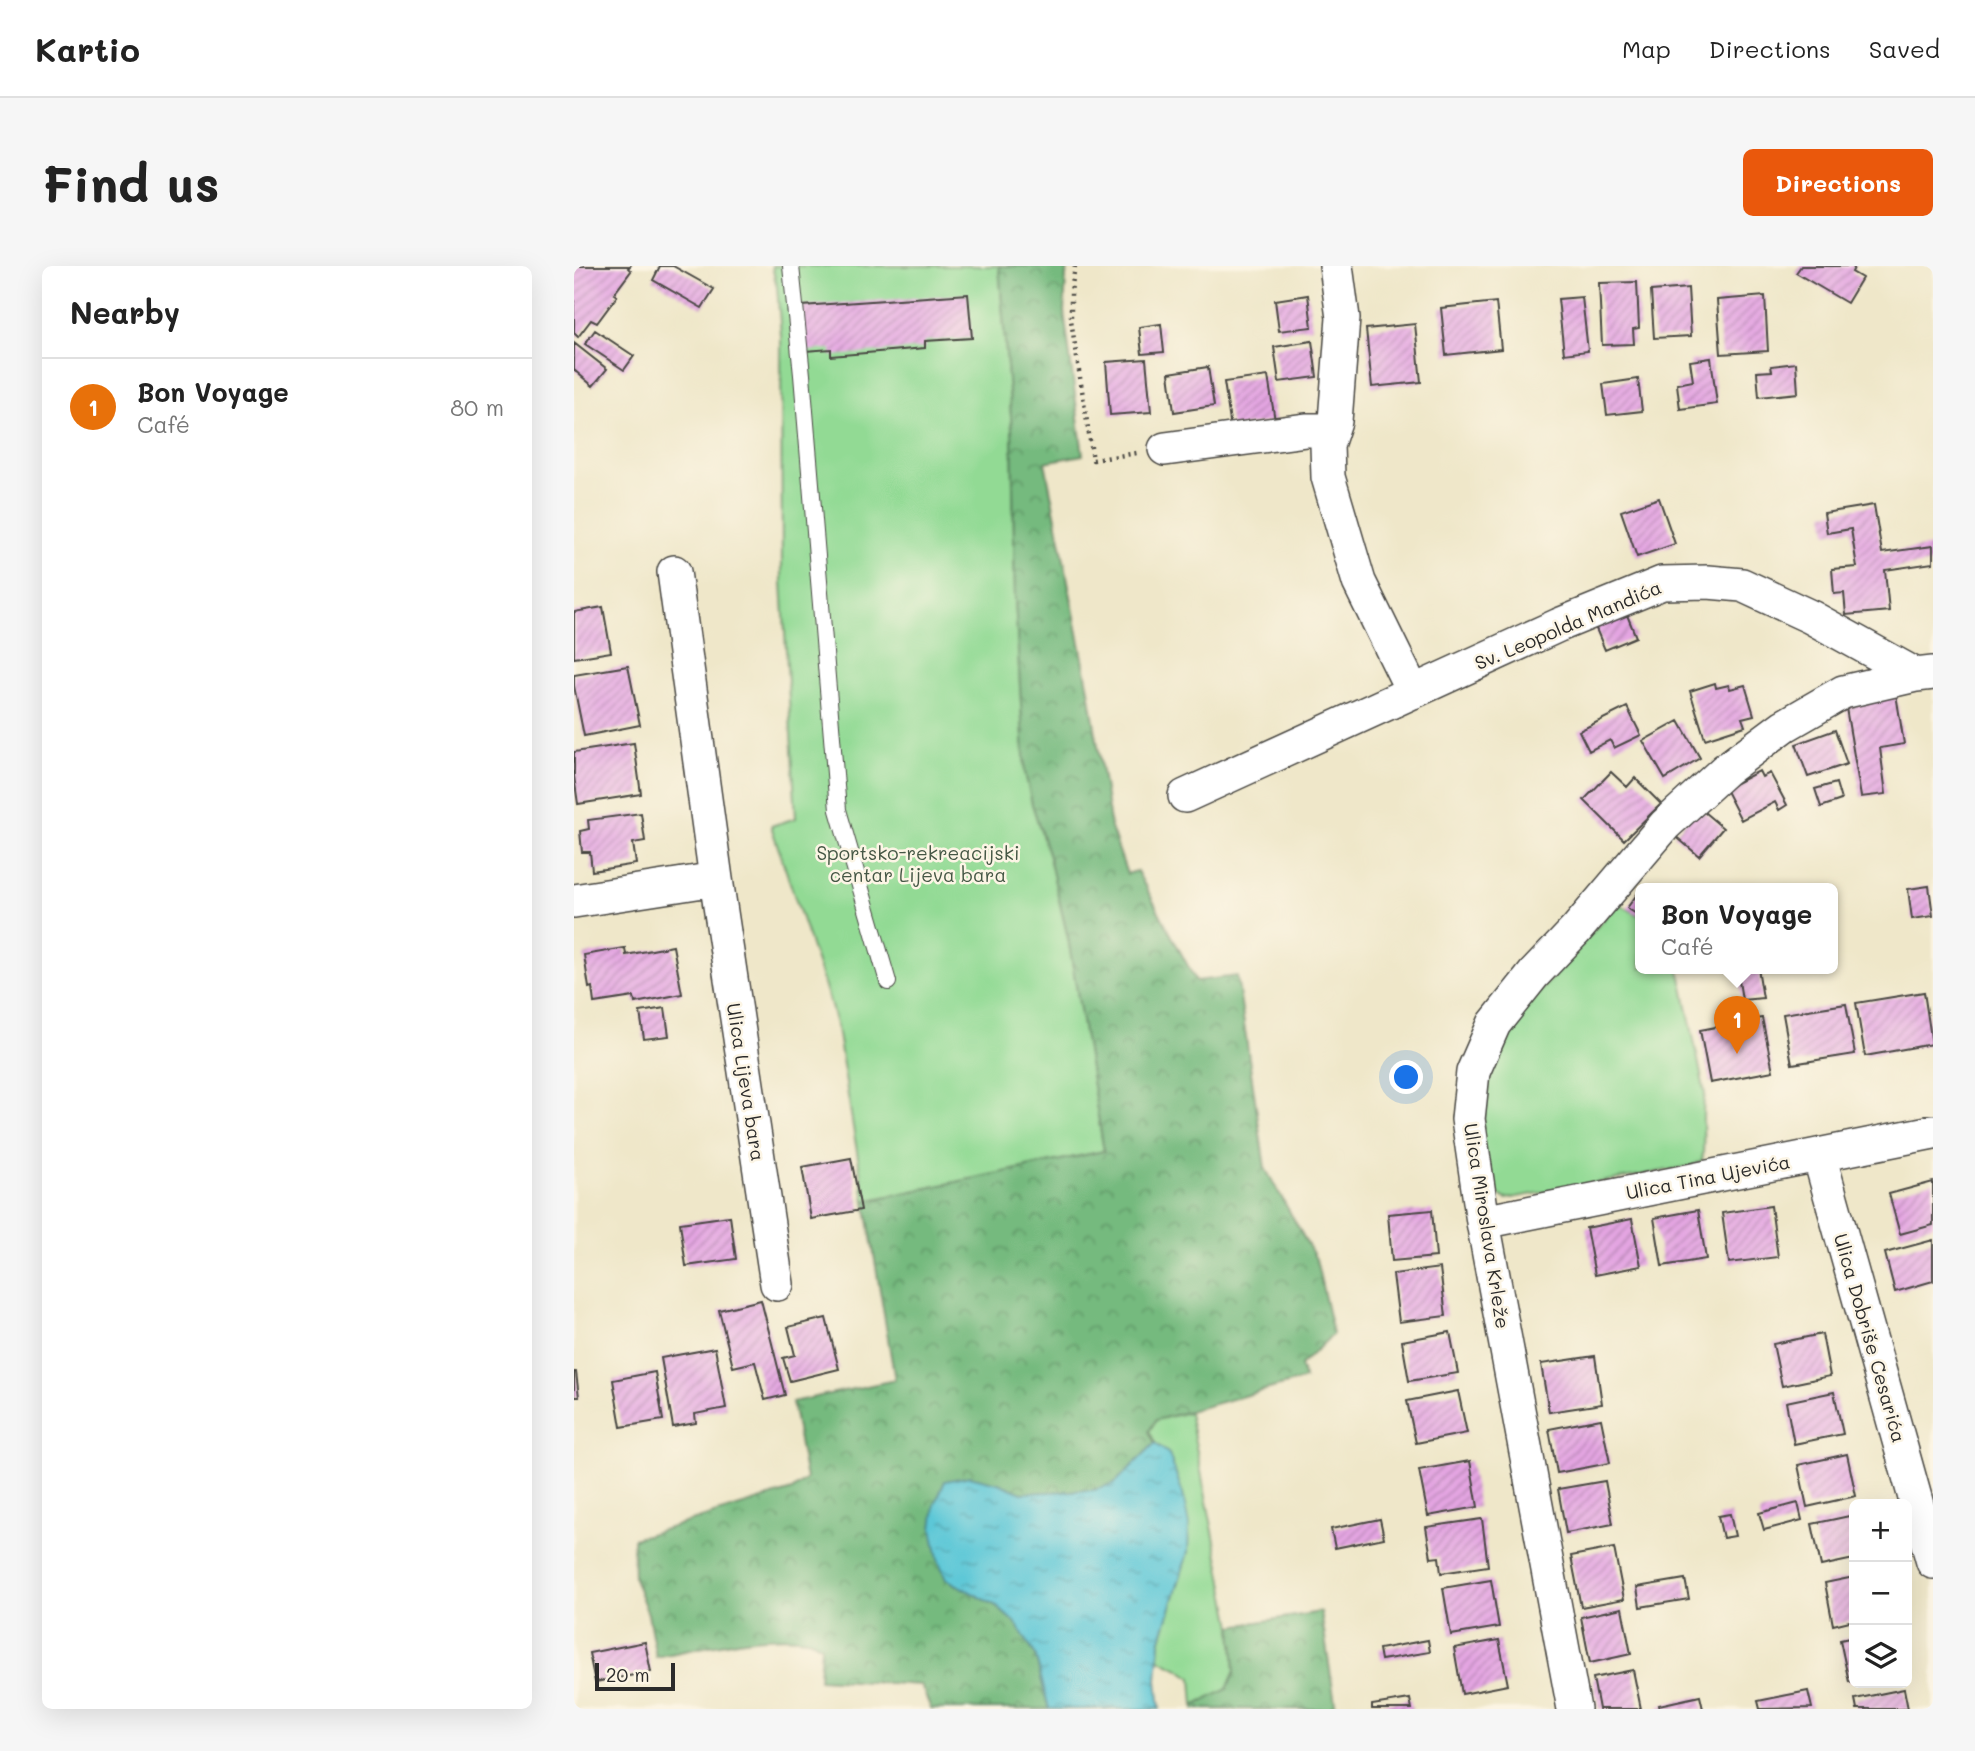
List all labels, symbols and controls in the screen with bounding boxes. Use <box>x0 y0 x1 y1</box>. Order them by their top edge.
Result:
text: Kartio <box>35 27 140 70</box>
text: Map <box>1622 33 1671 64</box>
text: Directions <box>1709 33 1831 64</box>
text: Saved <box>1869 33 1940 64</box>
button: Directions <box>1743 149 1933 216</box>
text: Find us <box>42 151 220 214</box>
text: Nearby <box>70 292 180 332</box>
text: Bon Voyage <box>137 375 289 409</box>
text: 1 <box>88 392 98 422</box>
text: 80 m <box>450 392 504 422</box>
text: Café <box>137 409 190 439</box>
street label: Sv. Leopolda Mandića <box>1471 574 1665 675</box>
park label: Sportsko-rekreacijski centar Lijeva bara <box>816 840 1020 887</box>
popup <box>1635 883 1838 974</box>
text: Bon Voyage <box>1661 897 1812 931</box>
text: Café <box>1661 931 1714 961</box>
pin: 1 <box>1714 996 1760 1054</box>
street label: Ulica Lijeva bara <box>722 1001 771 1163</box>
your location <box>1389 1060 1423 1094</box>
street label: Ulica Miroslava Krleže <box>1459 1121 1516 1331</box>
street label: Ulica Tina Ujevića <box>1624 1148 1792 1205</box>
street label: Ulica Dobriše Cesarića <box>1829 1230 1912 1445</box>
map controls <box>1849 1499 1912 1688</box>
button: + <box>1849 1499 1912 1562</box>
button: − <box>1849 1562 1912 1625</box>
button: layers <box>1849 1625 1912 1688</box>
scale bar <box>595 1660 676 1692</box>
text: 20 m <box>606 1662 650 1687</box>

